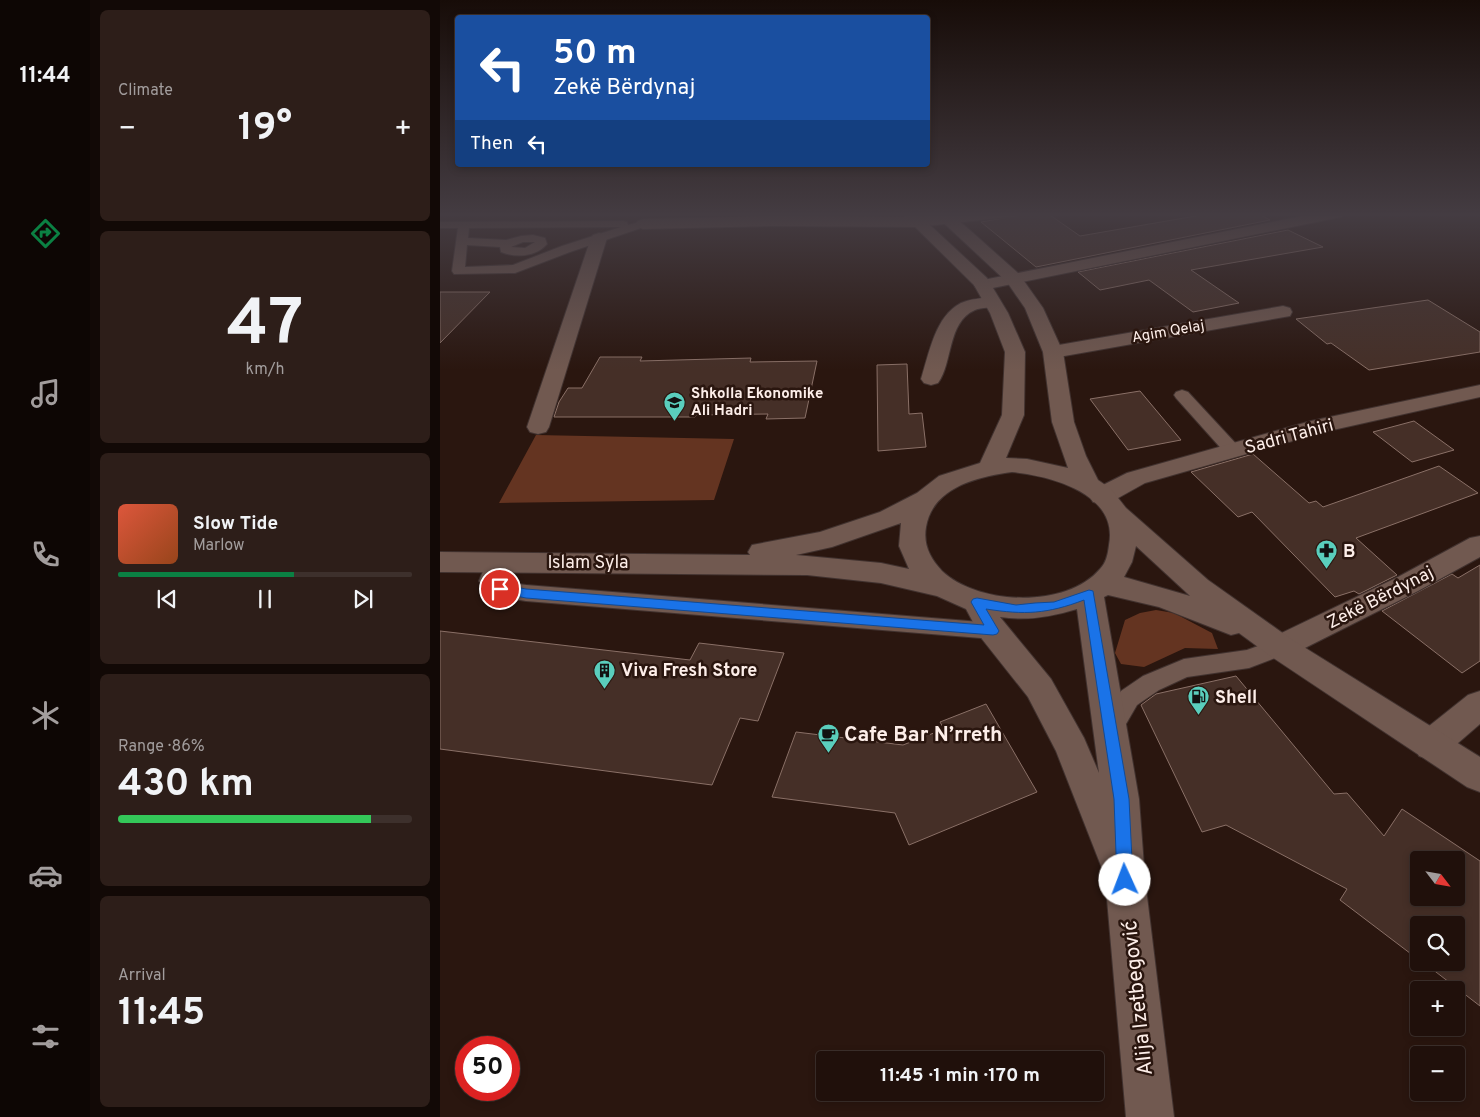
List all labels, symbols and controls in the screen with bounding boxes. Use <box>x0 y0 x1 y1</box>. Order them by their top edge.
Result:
text: 50 m <box>553 32 637 76</box>
icon: left <box>470 35 535 100</box>
text: 11:44 <box>19 63 71 90</box>
text: Zekë Bërdynaj <box>553 75 695 102</box>
text: Climate <box>118 81 173 101</box>
text: 19° <box>238 105 292 154</box>
text: − <box>118 112 136 148</box>
text: + <box>394 112 412 148</box>
icon: left <box>523 130 551 158</box>
text: Then <box>470 132 513 156</box>
icon: directions <box>28 216 63 251</box>
text: 47 <box>227 286 303 368</box>
street label: Agim Qelaj <box>1130 317 1206 348</box>
text: km/h <box>246 360 284 380</box>
icon: music <box>28 376 63 411</box>
place label: Shkolla Ekonomike Ali Hadri <box>691 385 823 421</box>
school or university icon: Shkolla Ekonomike Ali Hadri <box>663 390 687 421</box>
street label: Sadri Tahiri <box>1243 415 1336 460</box>
text: Slow Tide <box>193 512 278 536</box>
text: Marlow <box>193 536 245 556</box>
icon: phone <box>28 537 63 572</box>
pharmacy icon: B <box>1315 539 1339 570</box>
place label: B <box>1343 541 1355 564</box>
street label: Islam Syla <box>547 552 629 575</box>
street label: Zekë Bërdynaj <box>1324 562 1438 635</box>
pin <box>479 568 521 610</box>
icon: arrive <box>486 575 514 603</box>
icon: previous <box>153 585 181 613</box>
icon: pause <box>251 585 279 613</box>
icon: next <box>349 585 377 613</box>
building icon: Viva Fresh Store <box>593 658 617 689</box>
place label: Viva Fresh Store <box>621 660 757 683</box>
fuel station icon: Shell <box>1187 685 1211 716</box>
place label: Shell <box>1215 687 1257 710</box>
icon: climate <box>28 698 63 733</box>
cafe icon: Cafe Bar N’rreth <box>816 722 840 753</box>
place label: Cafe Bar N’rreth <box>844 722 1003 749</box>
text: Range · 86% <box>118 737 205 757</box>
text: 430 km <box>118 761 254 810</box>
north arrow <box>1410 851 1465 906</box>
map controls <box>1410 851 1465 1101</box>
position arrow <box>1098 853 1150 905</box>
icon: car <box>28 858 63 893</box>
button: search <box>1410 916 1465 971</box>
street label: Alija Izetbegović <box>1117 919 1160 1077</box>
text: Arrival <box>118 966 166 986</box>
button: + <box>1410 981 1465 1036</box>
text: 11:45 <box>118 990 205 1039</box>
icon: filters <box>28 1019 63 1054</box>
speed limit sign: 50 <box>455 1036 520 1101</box>
button: − <box>1410 1046 1465 1101</box>
text: 11:45 · 1 min · 170 m <box>880 1064 1040 1088</box>

